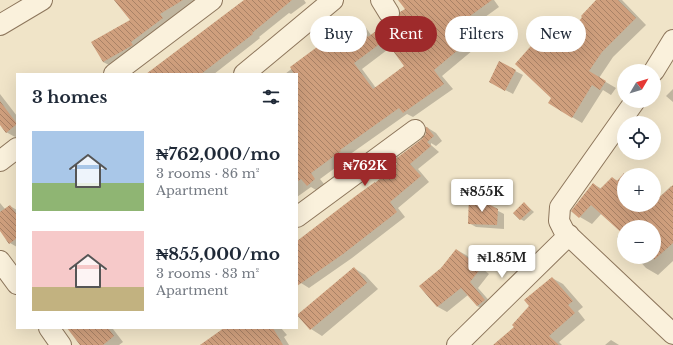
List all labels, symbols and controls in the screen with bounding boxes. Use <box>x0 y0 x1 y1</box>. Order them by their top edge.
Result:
chip: Buy <box>310 16 367 52</box>
chip: Rent <box>375 16 437 52</box>
chip: Filters <box>445 16 518 52</box>
chip: New <box>526 16 586 52</box>
north arrow <box>617 64 661 108</box>
map controls <box>617 64 661 264</box>
icon: filters <box>260 86 282 108</box>
text: 3 homes <box>32 87 107 108</box>
button: locate <box>617 116 661 160</box>
text: ₦762,000/mo <box>156 144 280 165</box>
icon: home <box>64 147 112 195</box>
pin: ₦762K <box>337 153 393 187</box>
text: ₦762K <box>343 157 387 174</box>
text: 3 rooms · 86 m² <box>156 165 259 182</box>
button: + <box>617 168 661 212</box>
pin: ₦855K <box>454 179 510 213</box>
text: Apartment <box>156 182 228 199</box>
text: ₦855K <box>460 183 504 200</box>
button: − <box>617 220 661 264</box>
text: ₦855,000/mo <box>156 244 280 265</box>
pin: ₦1.85M <box>469 245 535 279</box>
icon: home <box>64 247 112 295</box>
text: ₦1.85M <box>477 249 527 266</box>
text: 3 rooms · 83 m² <box>156 265 259 282</box>
text: Apartment <box>156 282 228 299</box>

